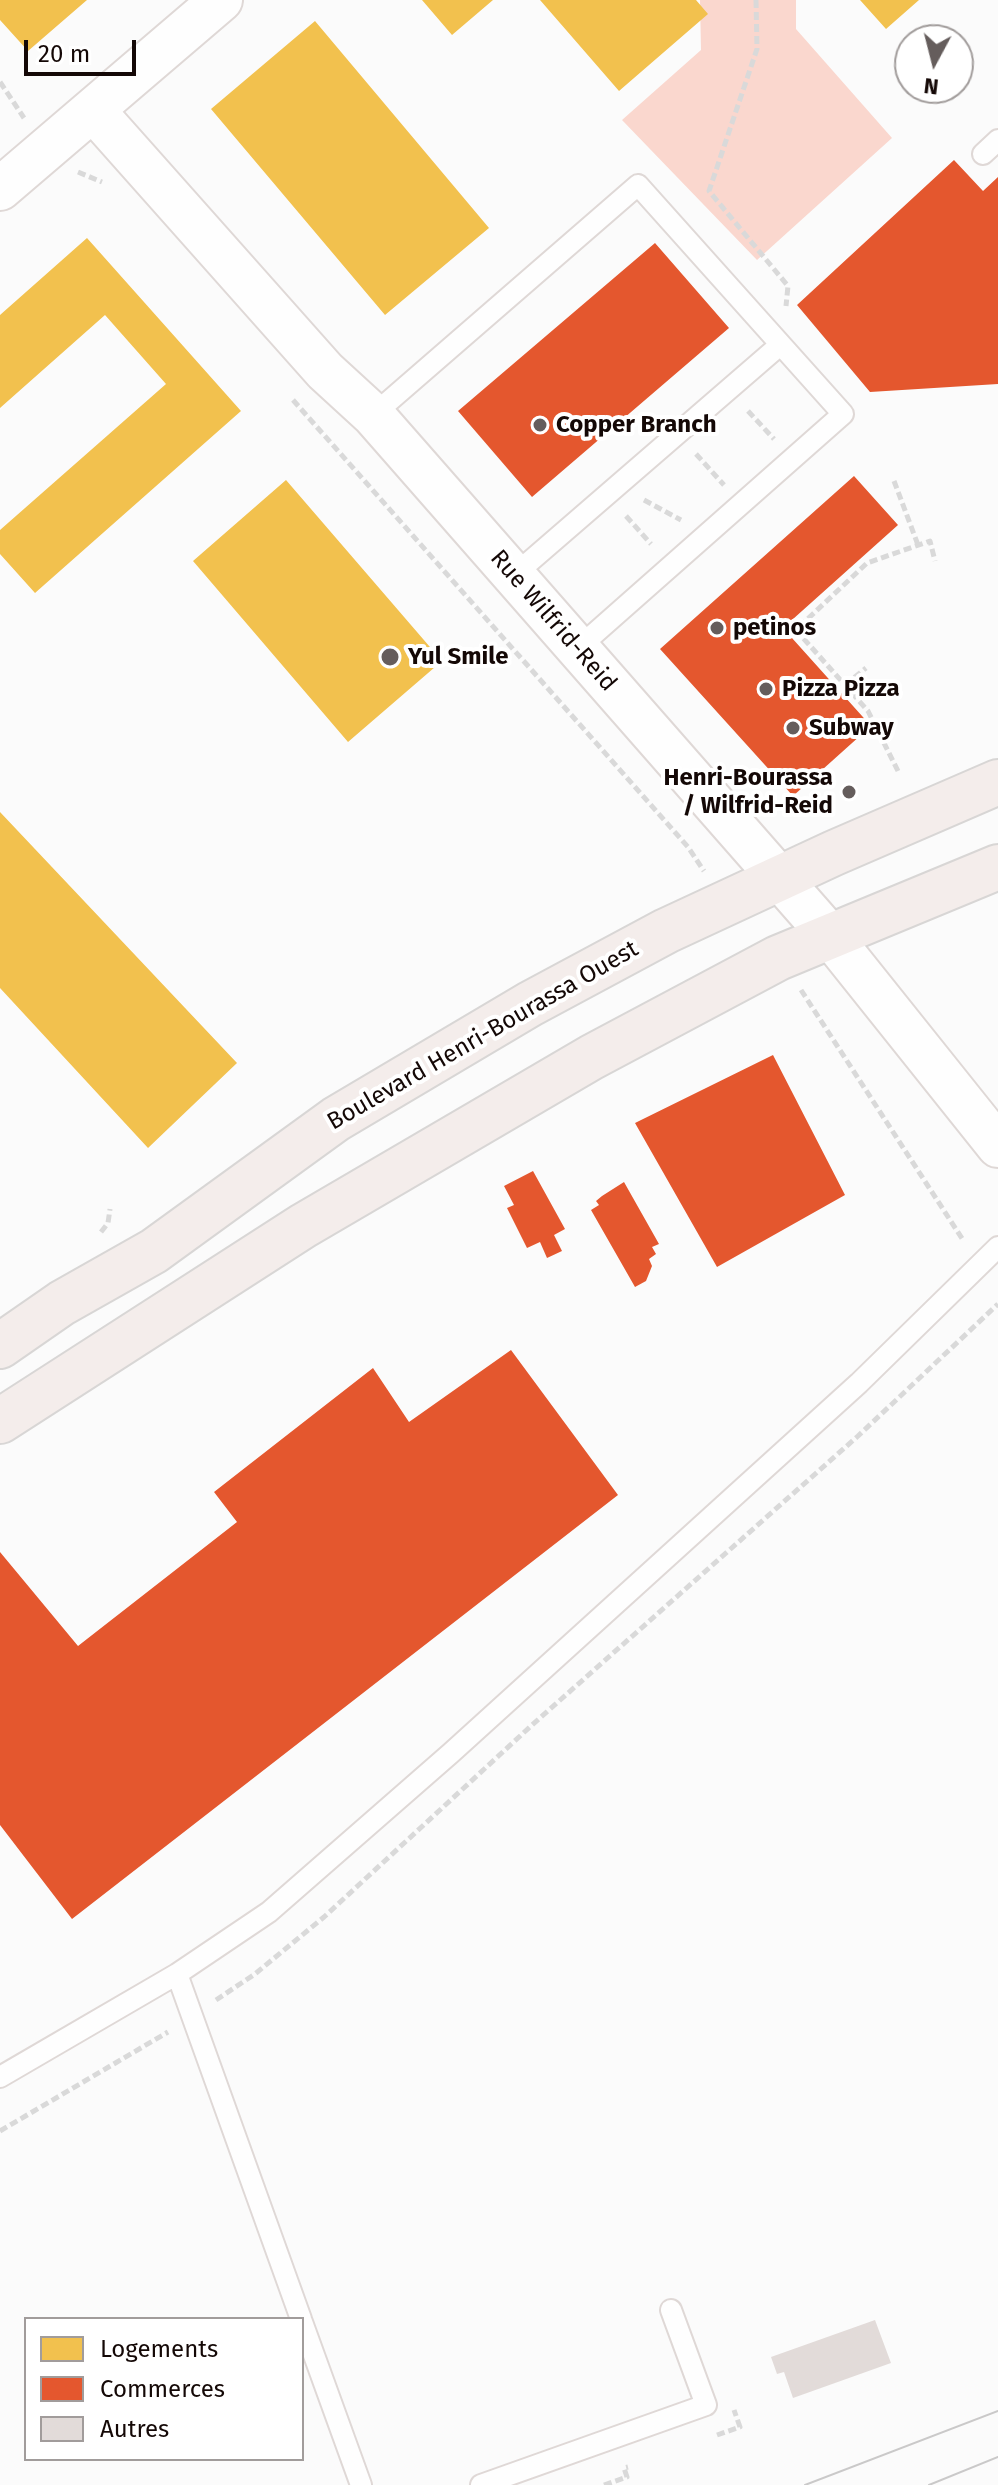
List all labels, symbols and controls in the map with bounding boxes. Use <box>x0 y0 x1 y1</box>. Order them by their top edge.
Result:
scale bar <box>28 24 140 74</box>
north arrow <box>894 24 974 104</box>
text: 20 m <box>38 40 90 68</box>
text: N <box>922 72 940 101</box>
place label: Copper Branch <box>556 411 716 439</box>
marker: Copper Branch <box>531 416 549 434</box>
street label: Rue Wilfrid-Reid <box>484 544 622 698</box>
place label: petinos <box>733 614 816 642</box>
marker: petinos <box>708 619 726 637</box>
place label: Yul Smile <box>408 643 508 671</box>
marker: Yul Smile <box>379 646 401 668</box>
place label: Pizza Pizza <box>782 675 900 703</box>
marker: Pizza Pizza <box>757 680 775 698</box>
place label: Subway <box>809 714 894 742</box>
marker: Subway <box>784 719 802 737</box>
place label: Henri-Bourassa / Wilfrid-Reid <box>664 764 833 820</box>
marker: Henri-Bourassa / Wilfrid-Reid <box>840 783 858 801</box>
street label: Boulevard Henri-Bourassa Ouest <box>322 935 644 1137</box>
legend <box>24 2317 304 2461</box>
text: Logements <box>100 2335 218 2363</box>
text: Commerces <box>100 2375 225 2403</box>
text: Autres <box>100 2415 169 2443</box>

